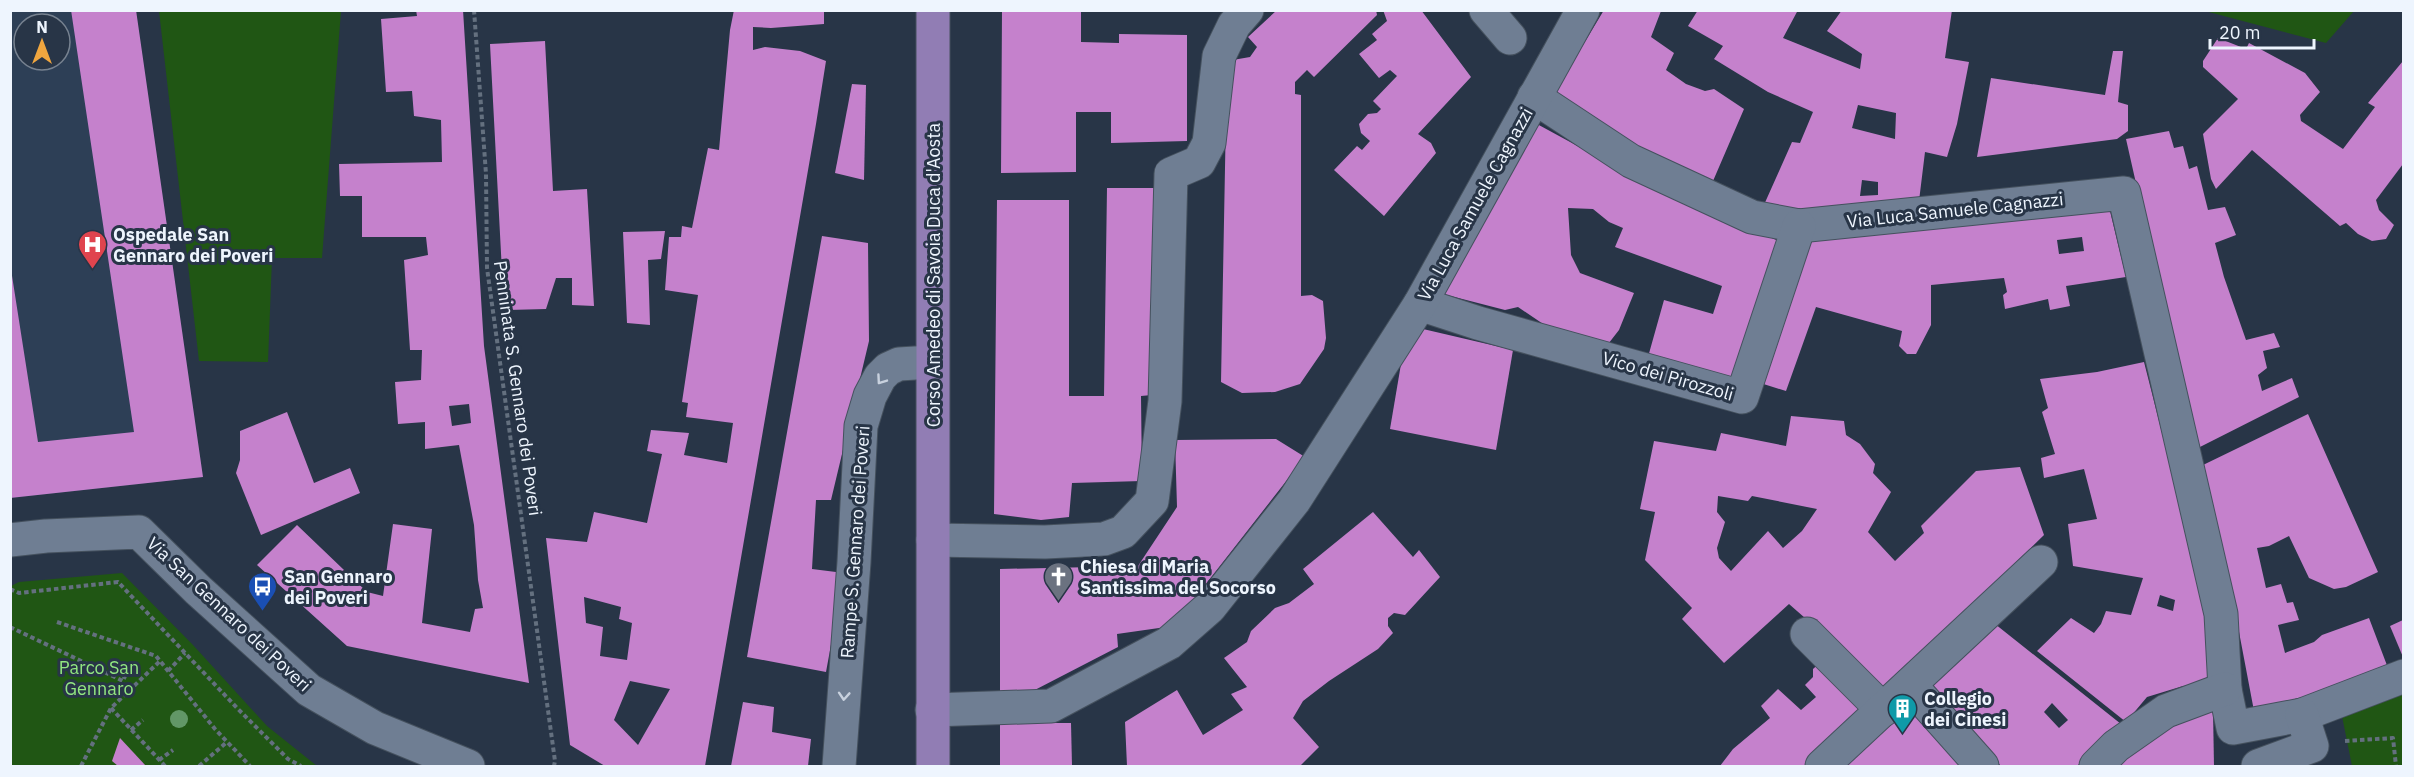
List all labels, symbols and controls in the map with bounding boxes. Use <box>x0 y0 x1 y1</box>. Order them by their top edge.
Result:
north arrow <box>12 12 72 72</box>
scale bar <box>2210 12 2314 50</box>
text: N <box>36 17 48 37</box>
text: 20 m <box>2219 21 2261 44</box>
street label: Via Luca Samuele Cagnazzi <box>1412 103 1538 305</box>
street label: Corso Amedeo di Savoia Duca d'Aosta <box>922 122 945 427</box>
street label: Via Luca Samuele Cagnazzi <box>1846 187 2064 233</box>
place label: Ospedale San Gennaro dei Poveri <box>113 223 273 267</box>
hospital icon: Ospedale San Gennaro dei Poveri <box>76 228 108 270</box>
street label: Penninata S. Gennaro dei Poveri <box>489 259 547 517</box>
street label: Vico dei Pirozzoli <box>1600 346 1736 406</box>
one-way arrow <box>877 373 888 384</box>
street label: Rampe S. Gennaro dei Poveri <box>835 425 875 659</box>
street label: Via San Gennaro dei Poveri <box>142 532 316 696</box>
place label: Chiesa di Maria Santissima del Socorso <box>1080 555 1276 599</box>
church icon: Chiesa di Maria Santissima del Socorso <box>1043 560 1075 602</box>
place label: San Gennaro dei Poveri <box>284 565 393 609</box>
bus stop icon: San Gennaro dei Poveri <box>247 570 279 612</box>
park label: Parco San Gennaro <box>59 656 139 700</box>
place label: Collegio dei Cinesi <box>1924 687 2006 731</box>
one-way arrow <box>838 691 851 700</box>
building icon: Collegio dei Cinesi <box>1887 692 1919 734</box>

